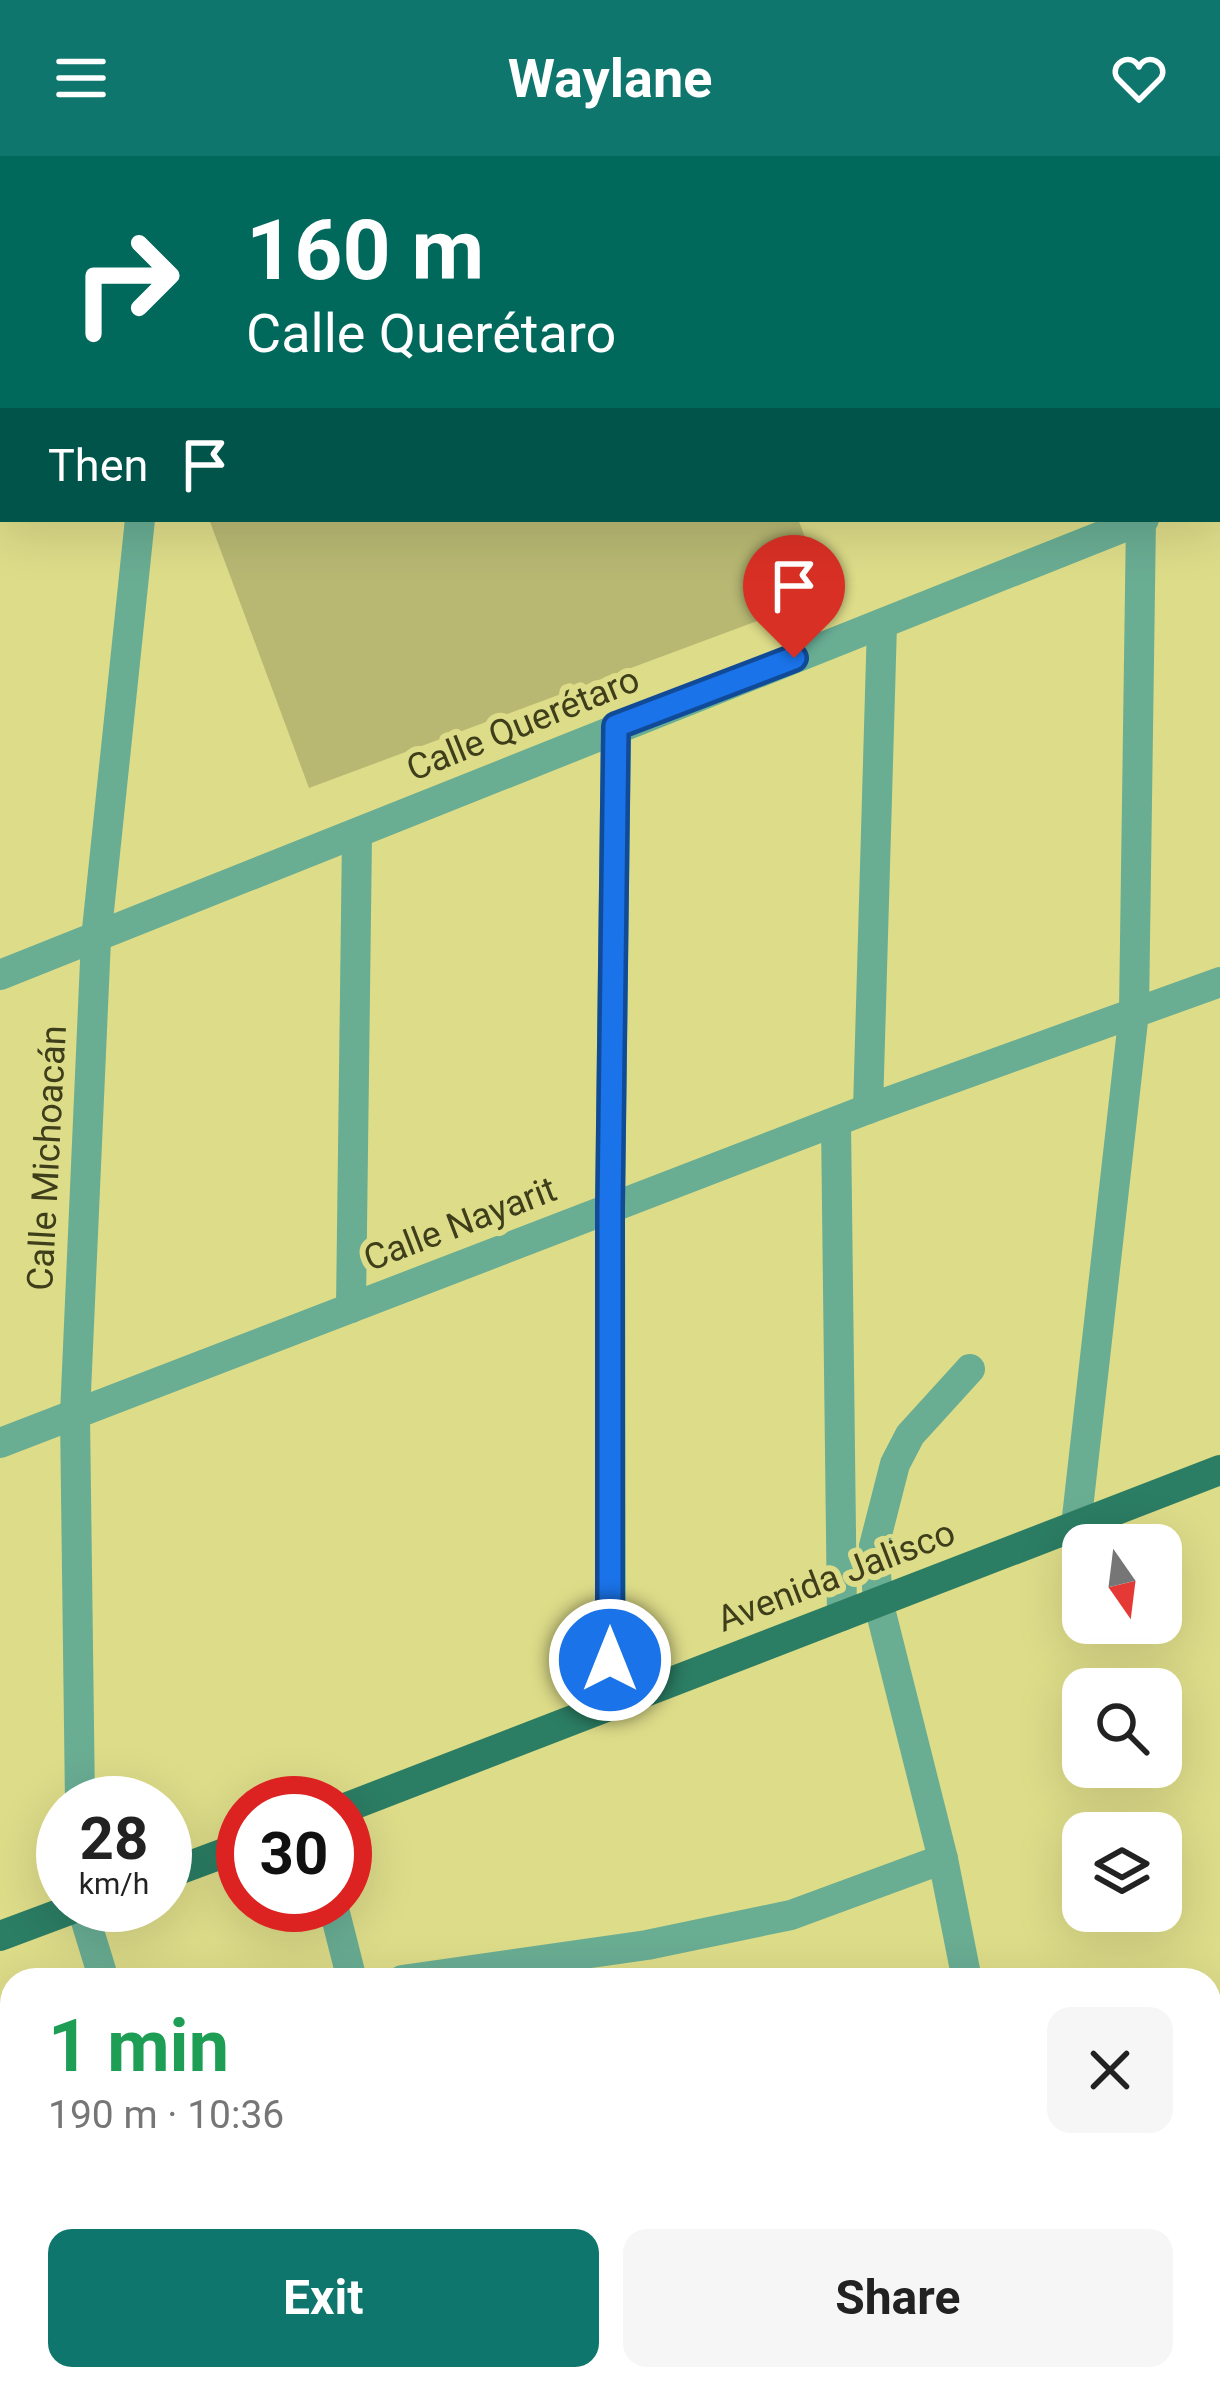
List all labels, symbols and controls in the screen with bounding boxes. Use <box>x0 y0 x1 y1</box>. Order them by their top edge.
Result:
icon: menu <box>48 45 114 111</box>
icon: heart <box>1106 45 1172 111</box>
text: Waylane <box>508 47 712 110</box>
text: 160 m <box>246 201 484 300</box>
icon: right <box>48 204 204 360</box>
text: Calle Querétaro <box>246 302 616 365</box>
icon: arrive <box>172 432 238 498</box>
text: Then <box>48 439 148 492</box>
pin <box>743 535 845 658</box>
icon: arrive <box>761 553 827 619</box>
street label: Calle Querétaro <box>401 658 645 790</box>
street label: Calle Michoacán <box>19 1024 75 1292</box>
street label: Calle Nayarit <box>358 1168 562 1280</box>
street label: Avenida Jalisco <box>711 1511 961 1641</box>
north arrow <box>1062 1524 1182 1644</box>
map controls <box>1062 1524 1182 1932</box>
position arrow <box>547 1597 673 1723</box>
button: search <box>1062 1668 1182 1788</box>
speed limit sign: 30 <box>216 1776 372 1932</box>
text: 28 <box>80 1803 148 1874</box>
button: layers <box>1062 1812 1182 1932</box>
text: km/h <box>79 1866 149 1901</box>
text: 1 min <box>48 2004 229 2089</box>
button: close <box>1047 2007 1173 2133</box>
text: 190 m · 10:36 <box>48 2092 284 2138</box>
button: Exit <box>48 2229 599 2367</box>
button: Share <box>623 2229 1173 2367</box>

